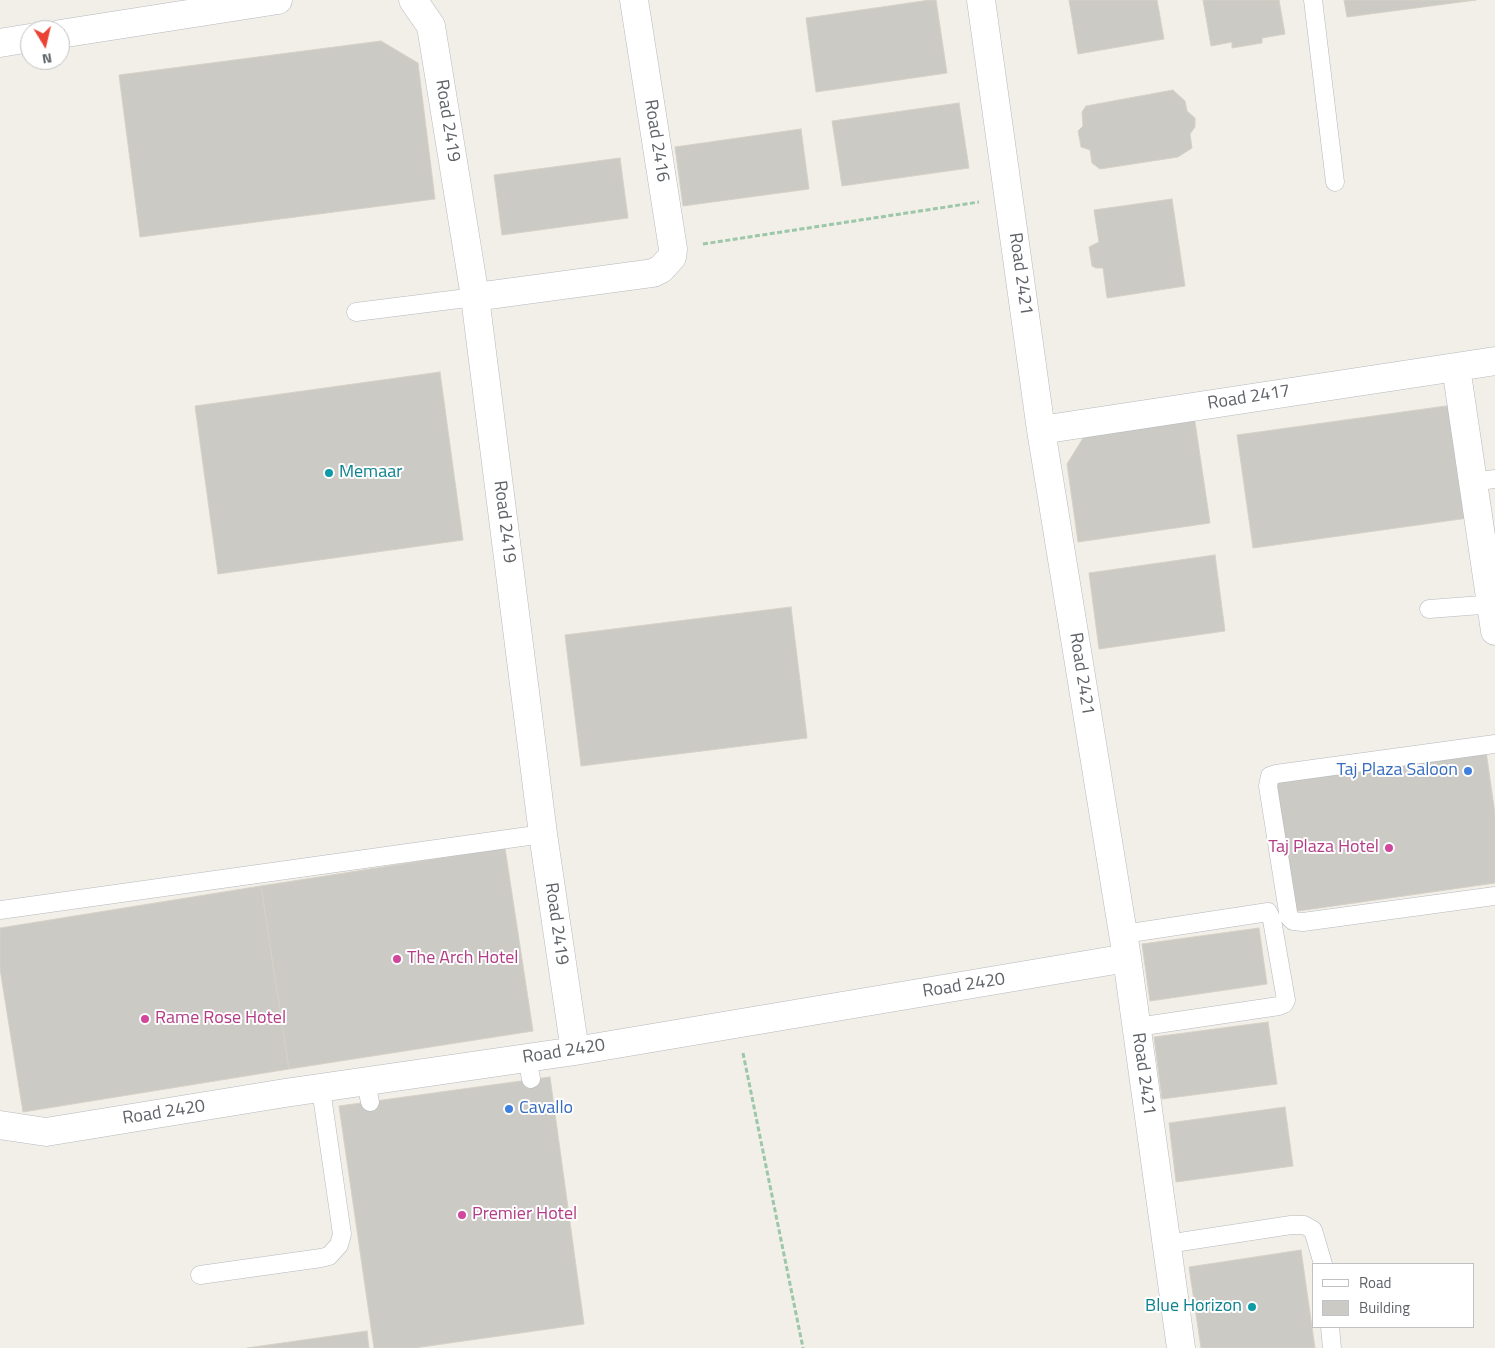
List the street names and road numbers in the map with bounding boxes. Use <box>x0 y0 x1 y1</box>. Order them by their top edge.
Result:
street label: Road 2419 <box>430 78 464 164</box>
street label: Road 2416 <box>639 98 673 184</box>
street label: Road 2421 <box>1004 231 1036 317</box>
street label: Road 2417 <box>1206 381 1292 415</box>
street label: Road 2419 <box>488 479 520 565</box>
street label: Road 2421 <box>1064 631 1098 717</box>
street label: Road 2419 <box>540 881 572 967</box>
street label: Road 2420 <box>921 969 1007 1003</box>
street label: Road 2421 <box>1127 1031 1159 1117</box>
street label: Road 2420 <box>521 1035 607 1069</box>
street label: Road 2420 <box>121 1096 207 1130</box>

